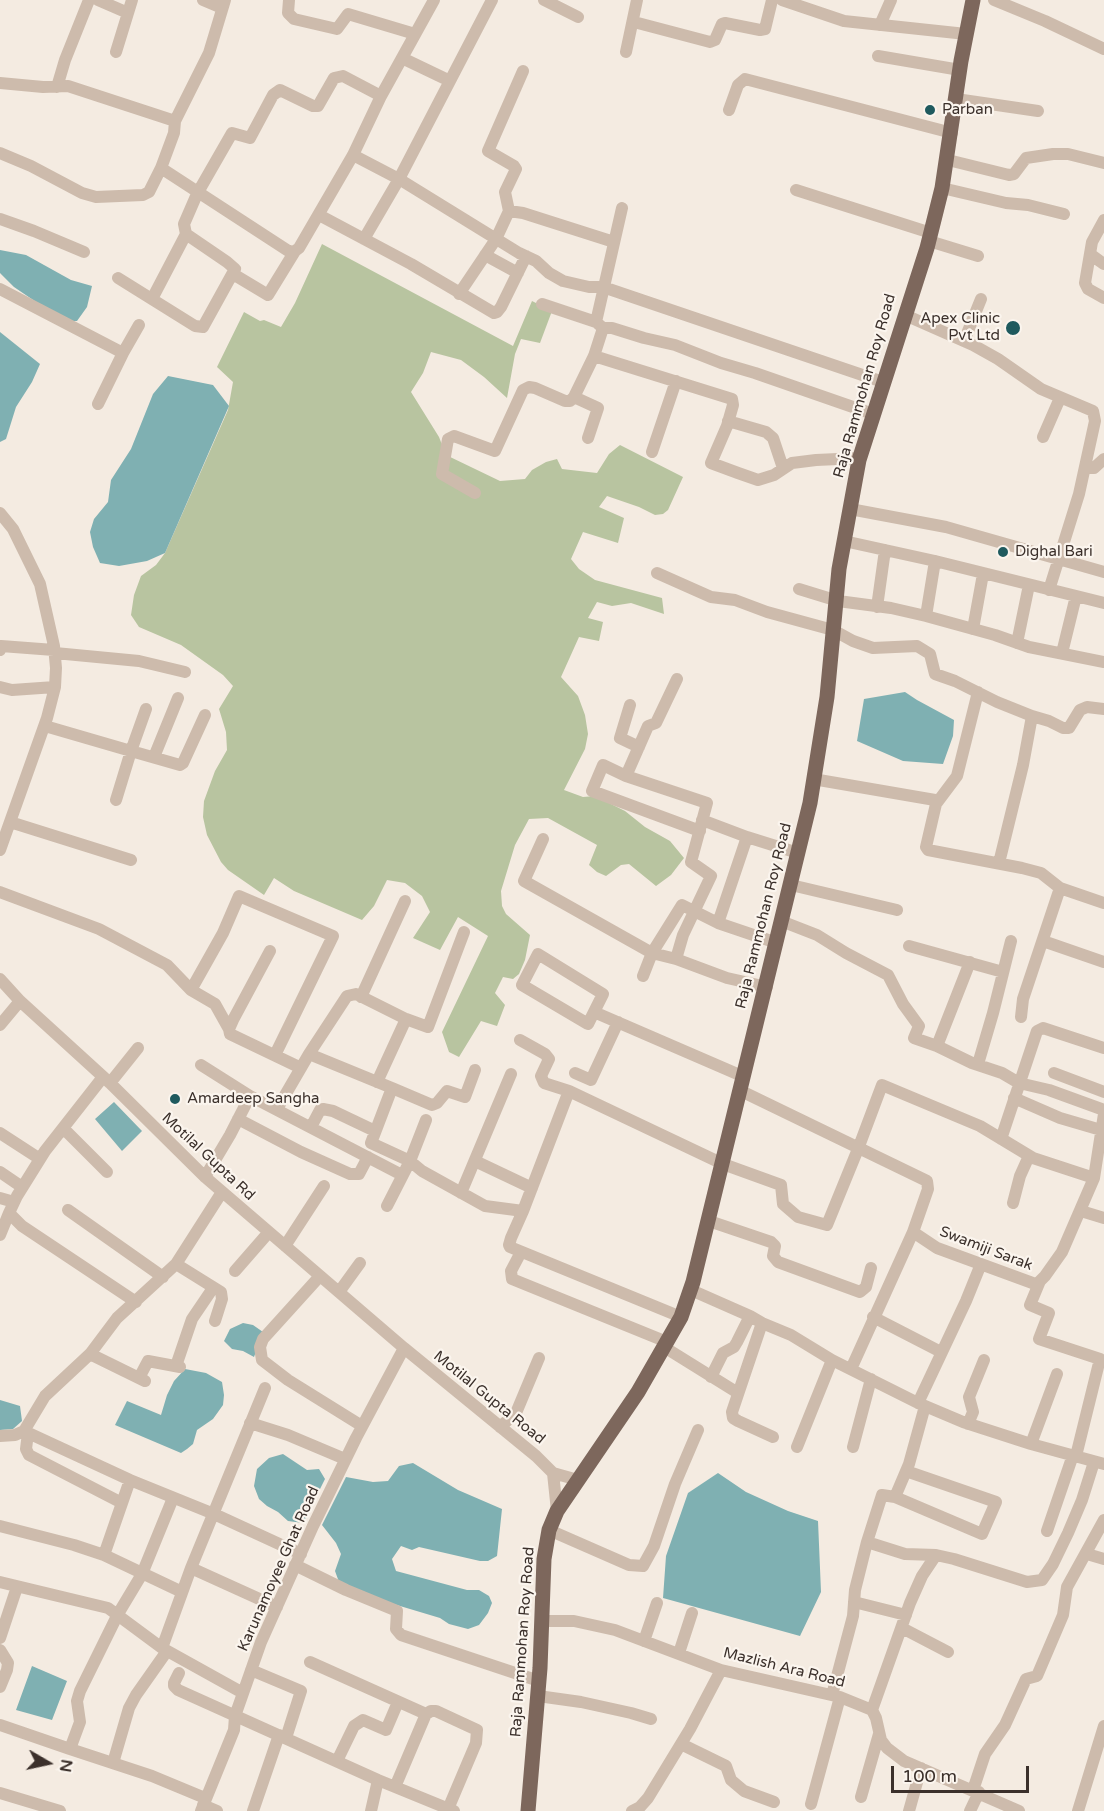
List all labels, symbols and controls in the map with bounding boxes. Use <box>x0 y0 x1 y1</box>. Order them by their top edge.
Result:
place label: Parban <box>942 101 993 119</box>
marker: Parban <box>923 103 937 117</box>
street label: Raja Rammohan Roy Road <box>830 292 900 480</box>
place label: Apex Clinic Pvt Ltd <box>920 310 1000 345</box>
marker: Apex Clinic Pvt Ltd <box>1004 319 1022 337</box>
place label: Dighal Bari <box>1015 543 1093 561</box>
marker: Dighal Bari <box>996 545 1010 559</box>
street label: Raja Rammohan Roy Road <box>732 821 796 1011</box>
place label: Amardeep Sangha <box>187 1090 319 1108</box>
marker: Amardeep Sangha <box>168 1092 182 1106</box>
street label: Motilal Gupta Rd <box>158 1109 258 1205</box>
street label: Swamiji Sarak <box>937 1223 1035 1275</box>
street label: Motilal Gupta Road <box>430 1348 548 1448</box>
street label: Karunamoyee Ghat Road <box>234 1484 324 1654</box>
street label: Raja Rammohan Roy Road <box>507 1546 539 1738</box>
street label: Mazlish Ara Road <box>721 1644 847 1692</box>
north arrow <box>18 1733 78 1793</box>
scale bar <box>894 1754 1032 1792</box>
text: N <box>55 1758 77 1774</box>
text: 100 m <box>902 1765 957 1787</box>

